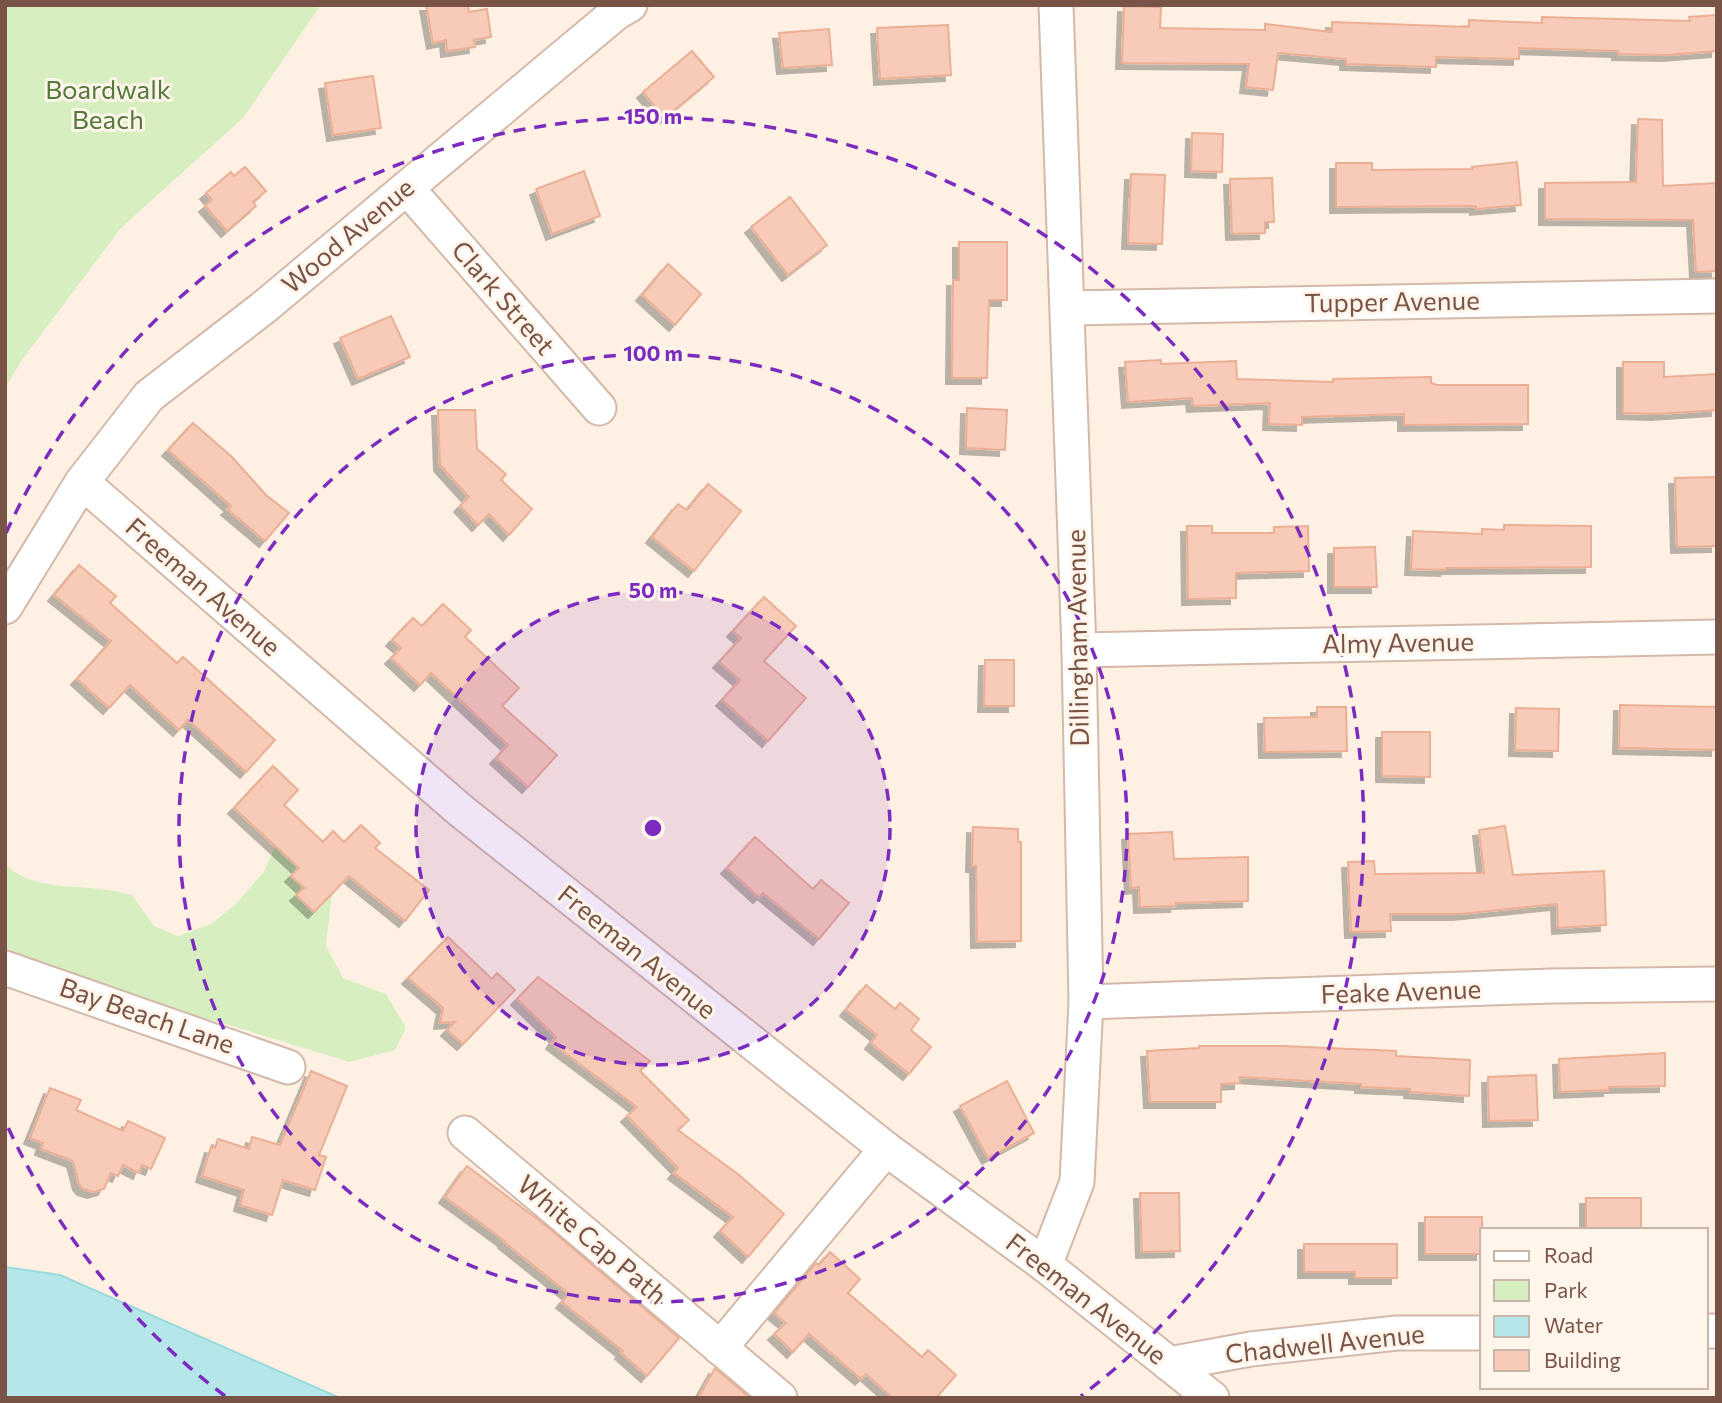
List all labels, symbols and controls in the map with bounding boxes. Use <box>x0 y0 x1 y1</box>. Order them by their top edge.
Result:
park label: Boardwalk Beach <box>45 73 171 134</box>
text: 150 m <box>624 103 682 128</box>
street label: Wood Avenue <box>275 171 419 299</box>
street label: Clark Street <box>446 234 562 360</box>
street label: Tupper Avenue <box>1304 283 1480 318</box>
text: 100 m <box>623 340 683 365</box>
street label: Freeman Avenue <box>120 510 288 661</box>
street label: Dillingham Avenue <box>1059 529 1094 747</box>
text: 50 m <box>629 577 677 602</box>
street label: Almy Avenue <box>1322 625 1474 658</box>
centre of rings <box>641 816 665 840</box>
street label: Freeman Avenue <box>553 878 723 1024</box>
street label: Bay Beach Lane <box>56 970 239 1059</box>
street label: Feake Avenue <box>1320 972 1482 1009</box>
street label: White Cap Path <box>512 1168 674 1310</box>
street label: Freeman Avenue <box>1001 1226 1173 1370</box>
legend <box>1480 1228 1708 1389</box>
text: Road <box>1544 1242 1593 1267</box>
text: Park <box>1544 1277 1588 1302</box>
text: Water <box>1544 1312 1603 1337</box>
street label: Chadwell Avenue <box>1224 1317 1426 1368</box>
text: Building <box>1544 1347 1621 1372</box>

